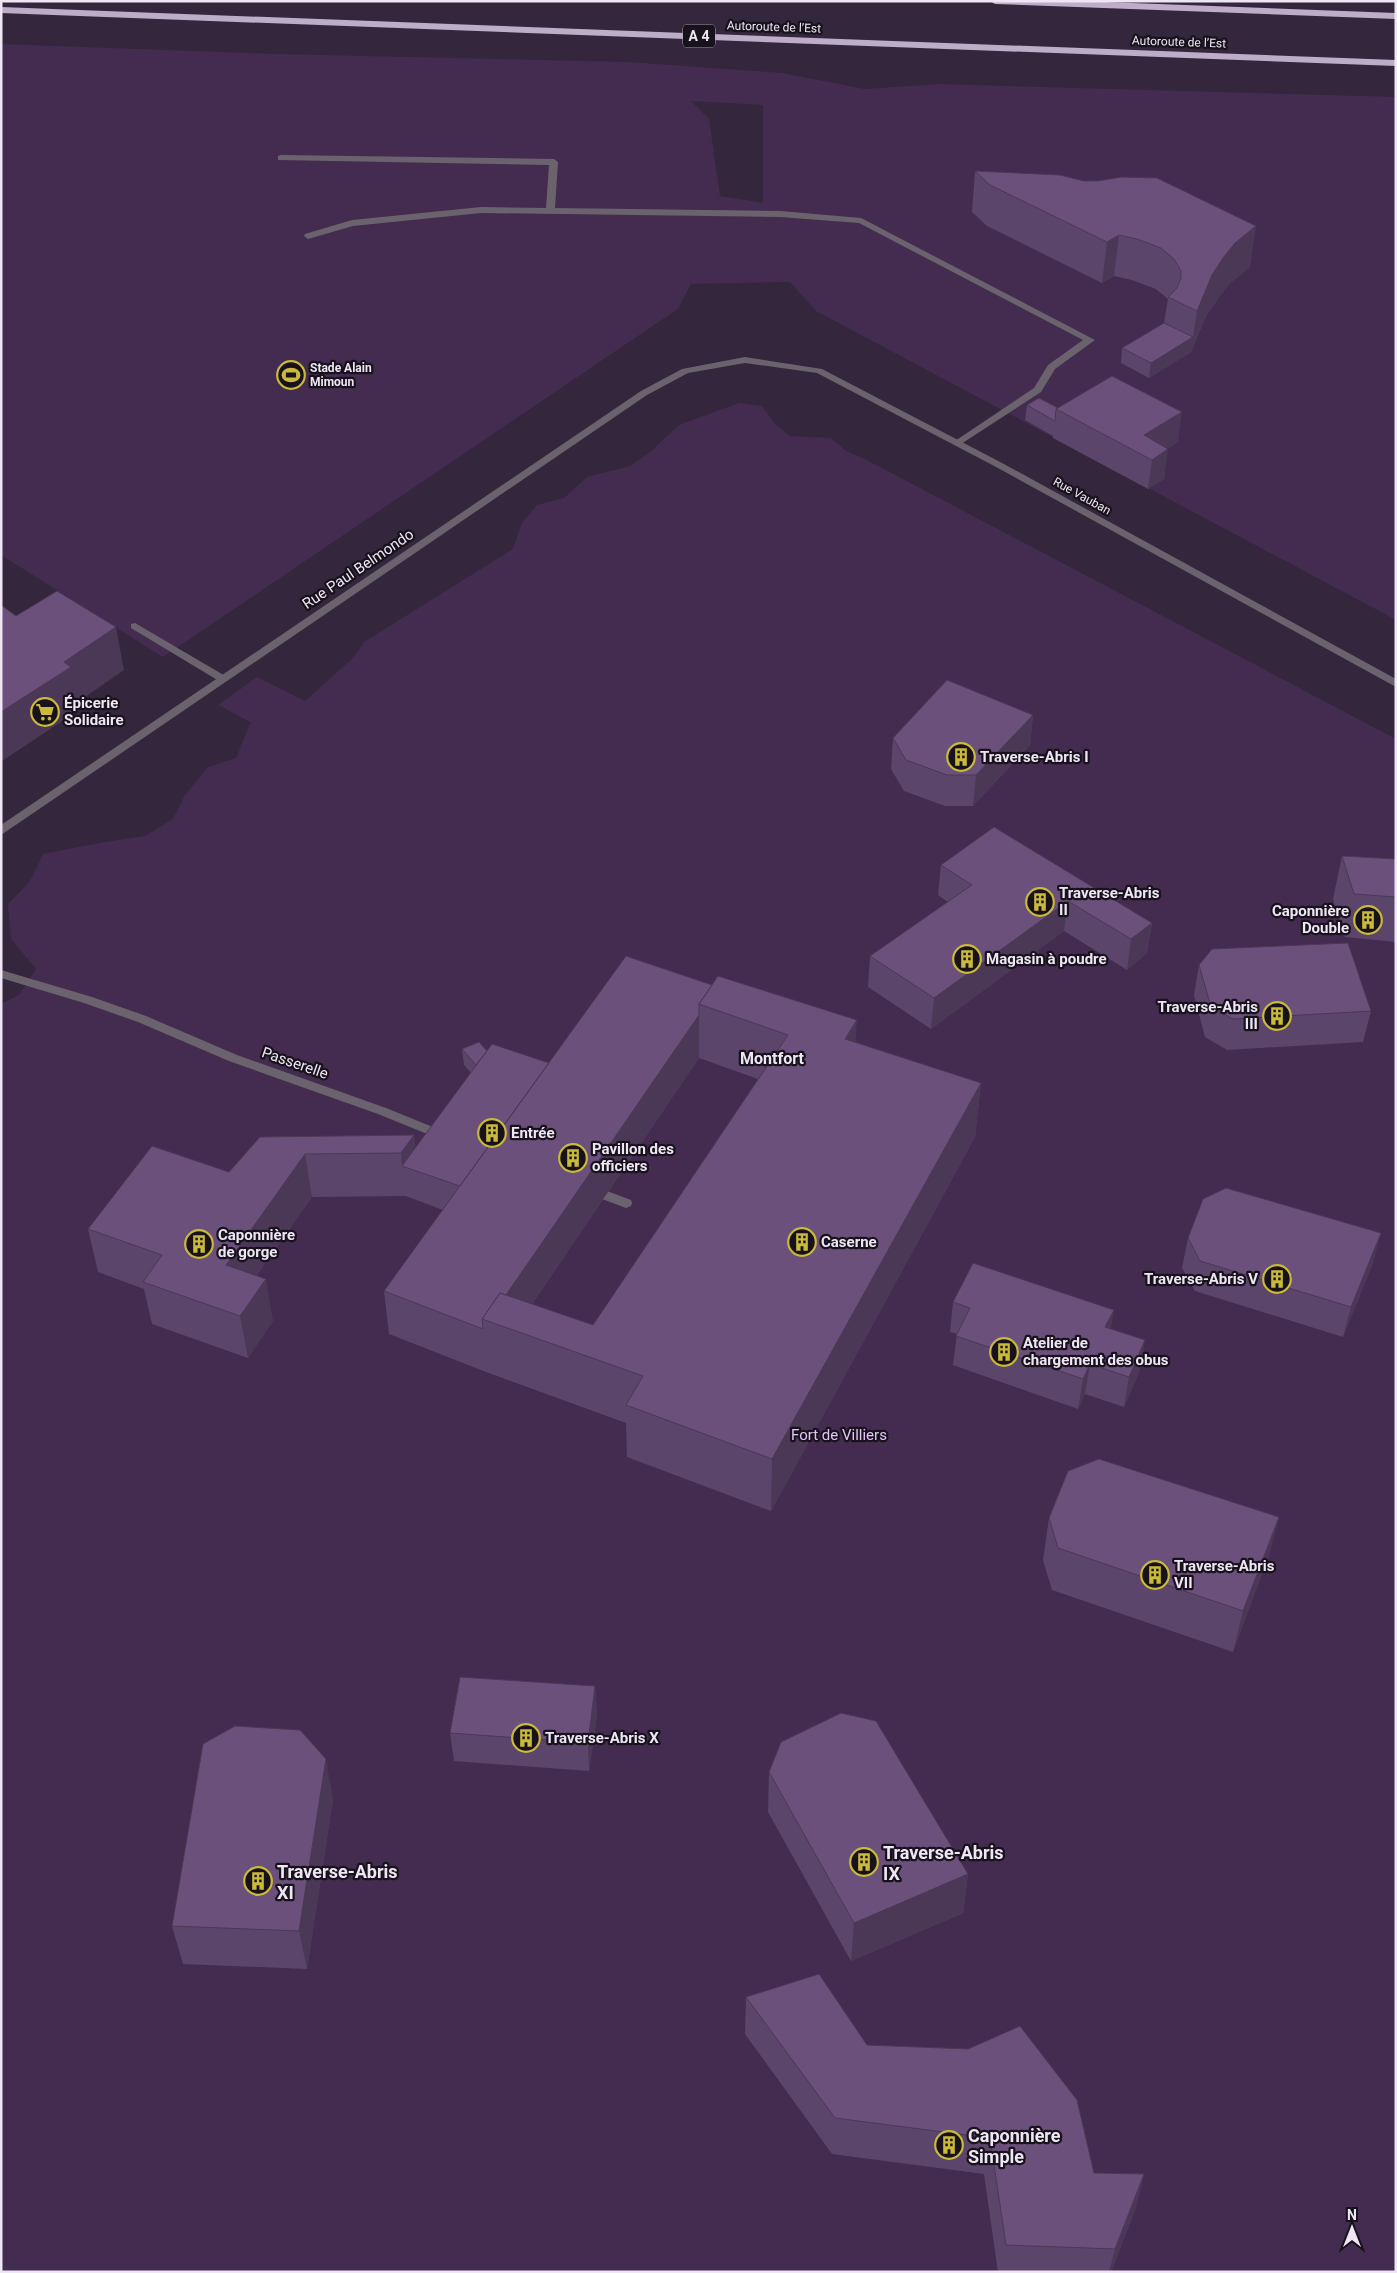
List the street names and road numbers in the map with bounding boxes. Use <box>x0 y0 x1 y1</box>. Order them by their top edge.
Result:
street label: Autoroute de l’Est <box>727 18 821 36</box>
road number: A 4 <box>683 24 715 48</box>
street label: Autoroute de l’Est <box>1132 33 1226 51</box>
street label: Rue Vauban <box>1051 474 1113 518</box>
street label: Rue Paul Belmondo <box>299 525 417 613</box>
street label: Passerelle <box>259 1043 331 1083</box>

